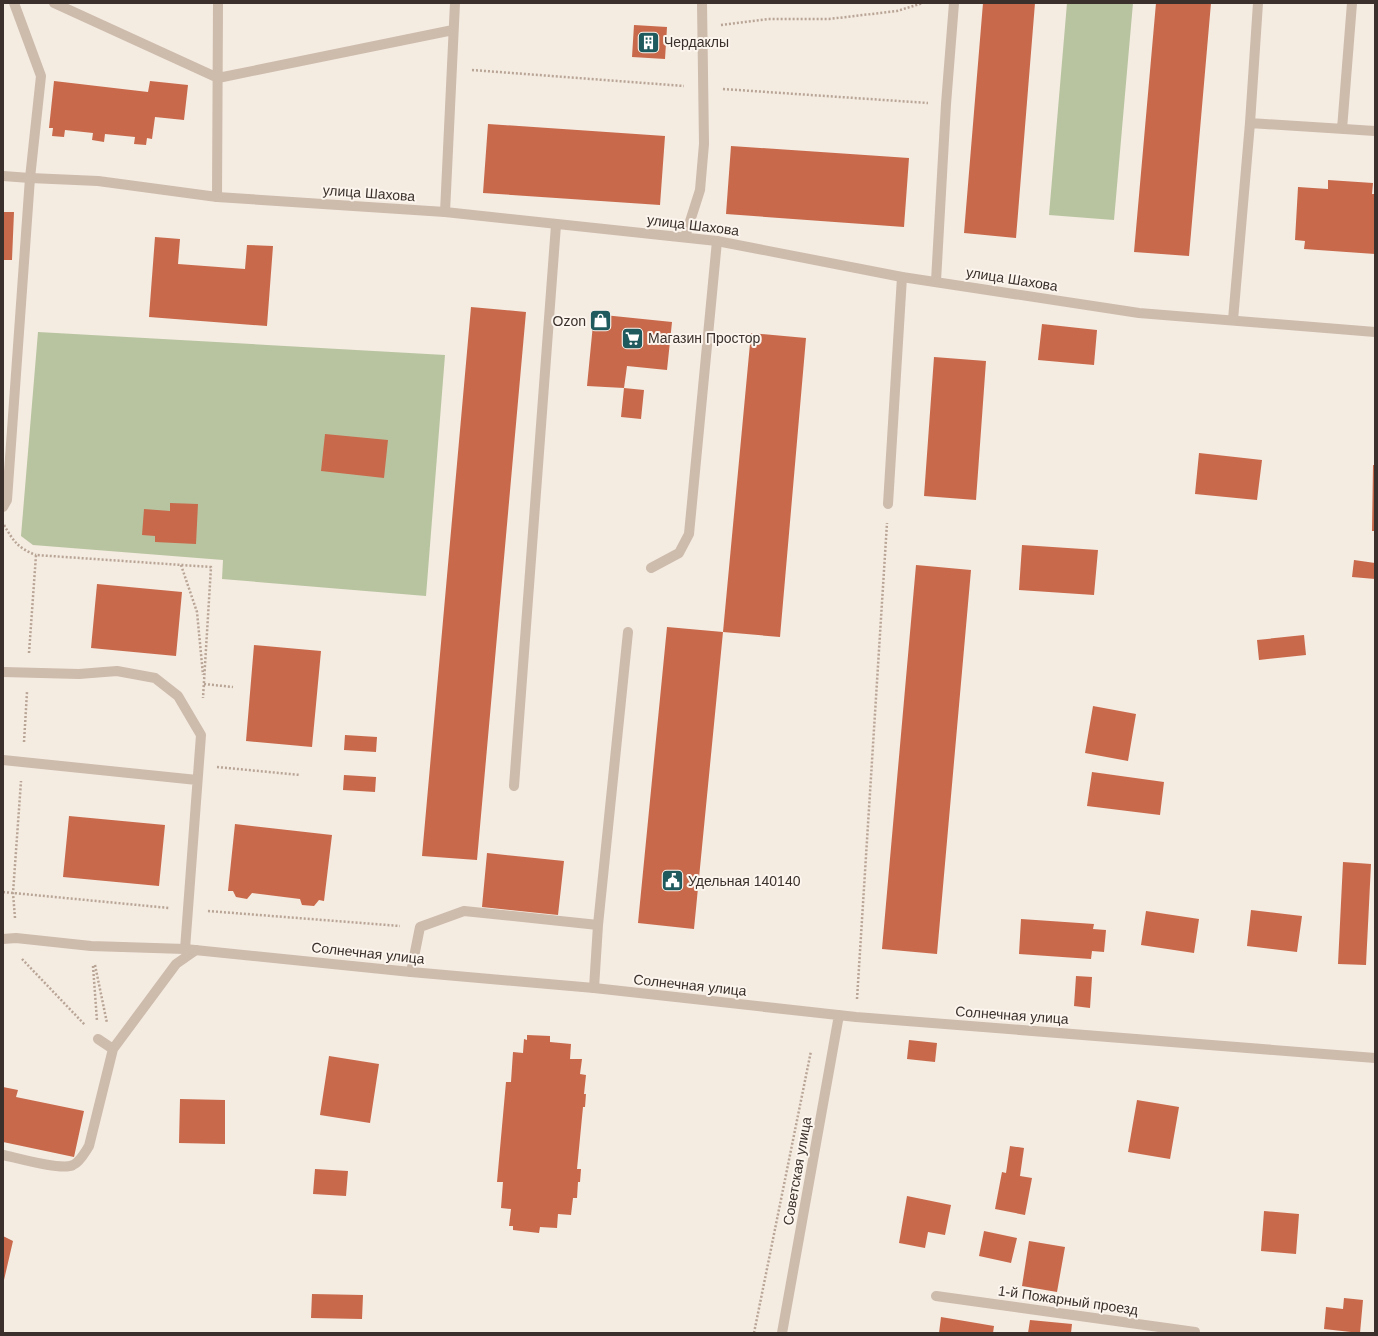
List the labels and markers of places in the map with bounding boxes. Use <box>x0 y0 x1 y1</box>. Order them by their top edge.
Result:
building icon: Чердаклы <box>636 29 662 55</box>
place label: Чердаклы <box>664 34 729 50</box>
shop icon: Ozon <box>588 308 614 334</box>
place label: Ozon <box>553 313 586 329</box>
supermarket icon: Магазин Простор <box>619 325 645 351</box>
place label: Магазин Простор <box>648 330 761 346</box>
public building icon: Удельная 140140 <box>659 868 685 894</box>
place label: Удельная 140140 <box>688 873 801 889</box>

